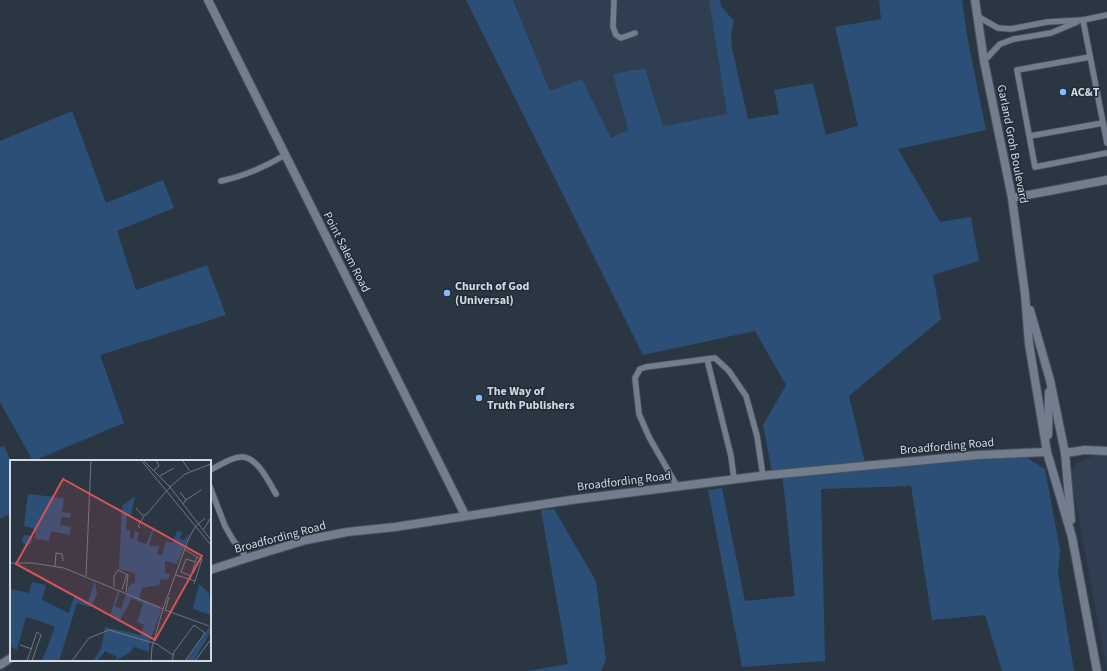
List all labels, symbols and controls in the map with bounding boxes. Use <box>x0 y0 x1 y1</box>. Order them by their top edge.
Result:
street label: Garland Groh Boulevard <box>993 83 1032 205</box>
place label: AC&T <box>1070 84 1100 101</box>
marker: AC&T <box>1058 87 1068 97</box>
street label: Point Salem Road <box>319 209 374 296</box>
place label: Church of God (Universal) <box>455 278 530 309</box>
marker: Church of God (Universal) <box>442 288 452 298</box>
place label: The Way of Truth Publishers <box>487 383 575 414</box>
marker: The Way of Truth Publishers <box>474 393 484 403</box>
street label: Broadfording Road <box>899 434 995 459</box>
inset map <box>10 460 211 661</box>
street label: Broadfording Road <box>576 467 672 496</box>
street label: Broadfording Road <box>232 517 328 558</box>

